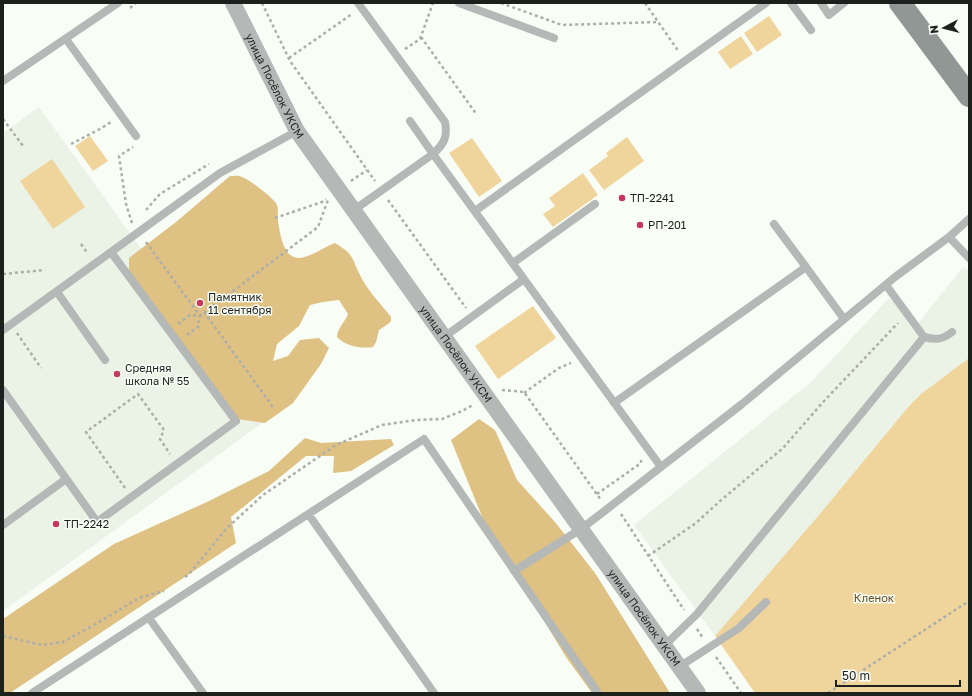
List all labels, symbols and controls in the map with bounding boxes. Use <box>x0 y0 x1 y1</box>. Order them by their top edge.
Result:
north arrow <box>924 8 964 48</box>
text: N <box>927 24 941 34</box>
street label: улица Посёлок УКСМ <box>243 31 307 141</box>
place label: ТП-2241 <box>630 191 674 204</box>
marker: ТП-2241 <box>617 193 627 203</box>
place label: РП-201 <box>648 218 686 231</box>
marker: РП-201 <box>635 220 645 230</box>
place label: Памятник 11 сентября <box>208 290 272 316</box>
marker: Памятник 11 сентября <box>195 298 205 308</box>
street label: улица Посёлок УКСМ <box>417 303 495 405</box>
place label: Средняя школа № 55 <box>125 361 189 387</box>
marker: Средняя школа № 55 <box>112 369 122 379</box>
place label: ТП-2242 <box>64 517 109 530</box>
marker: ТП-2242 <box>51 519 61 529</box>
street label: улица Посёлок УКСМ <box>606 566 684 668</box>
park label: Кленок <box>854 591 895 604</box>
scale bar <box>836 662 960 688</box>
text: 50 m <box>842 668 870 683</box>

